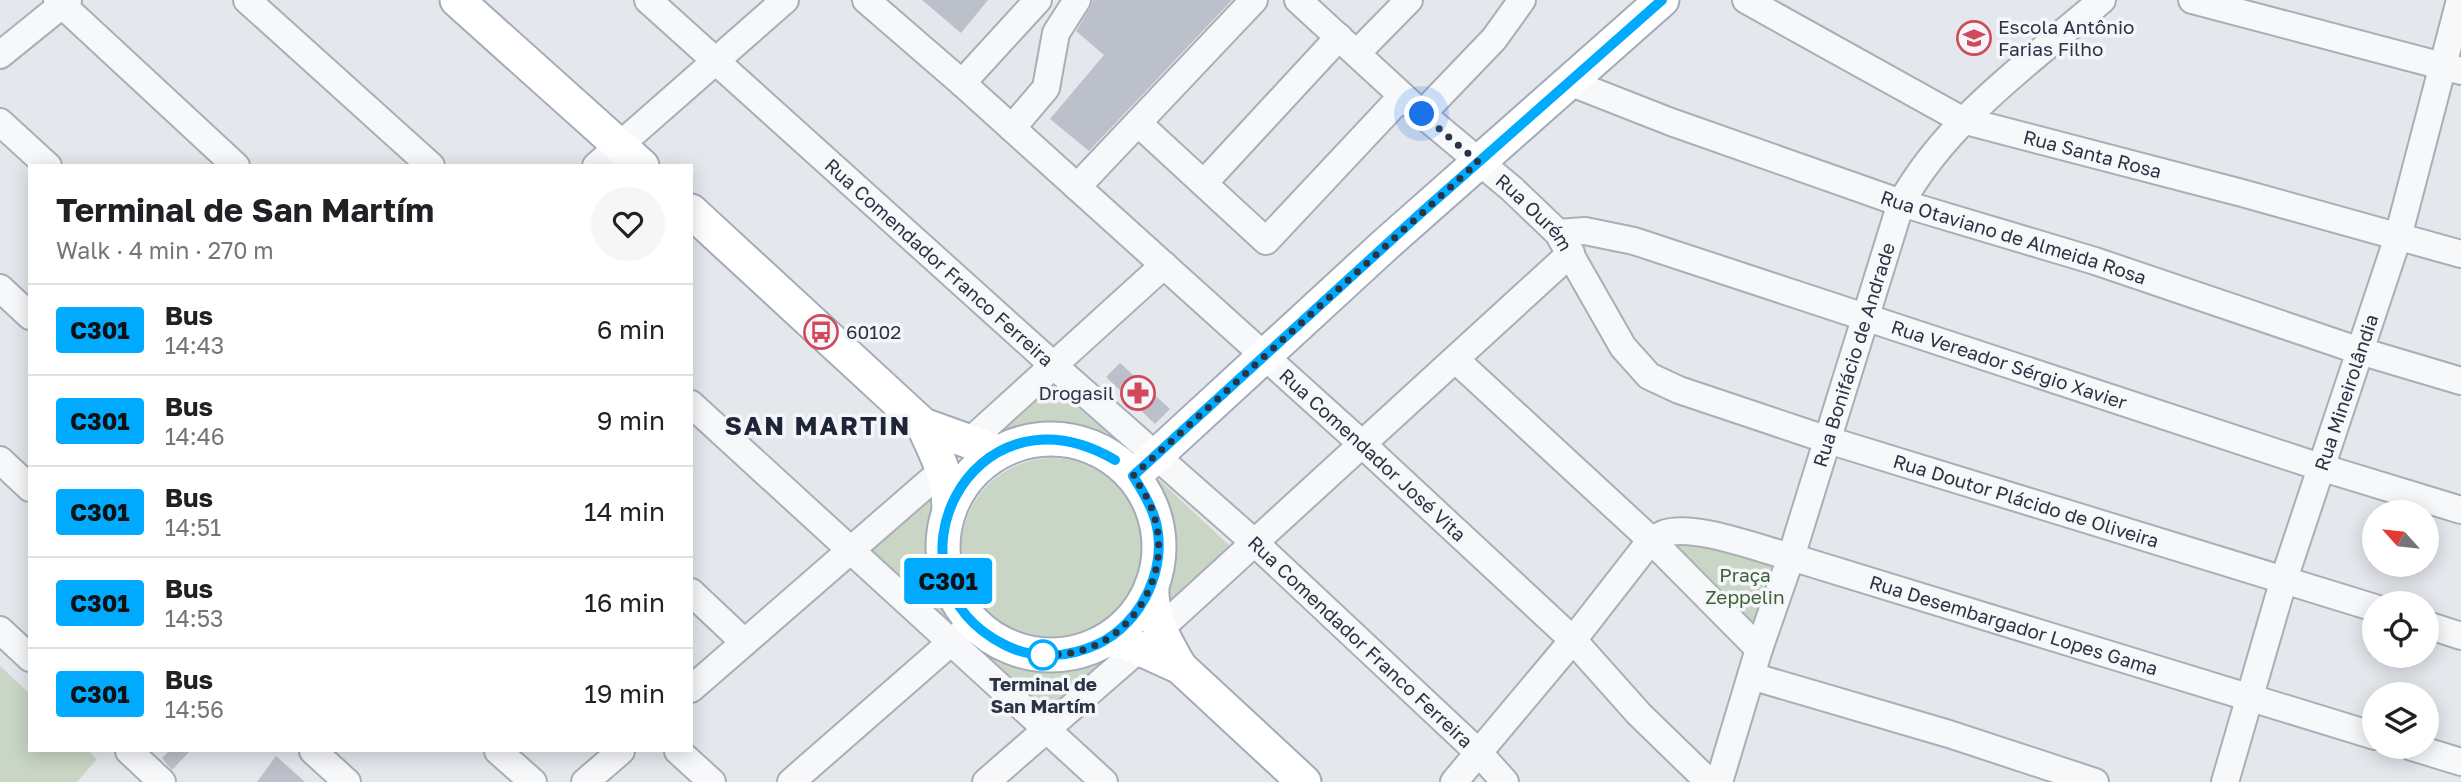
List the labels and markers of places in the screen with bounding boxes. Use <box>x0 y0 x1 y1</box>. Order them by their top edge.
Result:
place label: Escola Antônio Farias Filho <box>1998 15 2134 60</box>
school or university icon: Escola Antônio Farias Filho <box>1955 19 1993 57</box>
bus stop icon: 60102 <box>802 313 840 351</box>
place label: 60102 <box>846 320 901 343</box>
pharmacy icon: Drogasil <box>1119 374 1157 412</box>
place label: Drogasil <box>1038 381 1114 404</box>
marker: Terminal de San Martím <box>1028 640 1058 670</box>
place label: Terminal de San Martím <box>989 672 1097 717</box>

